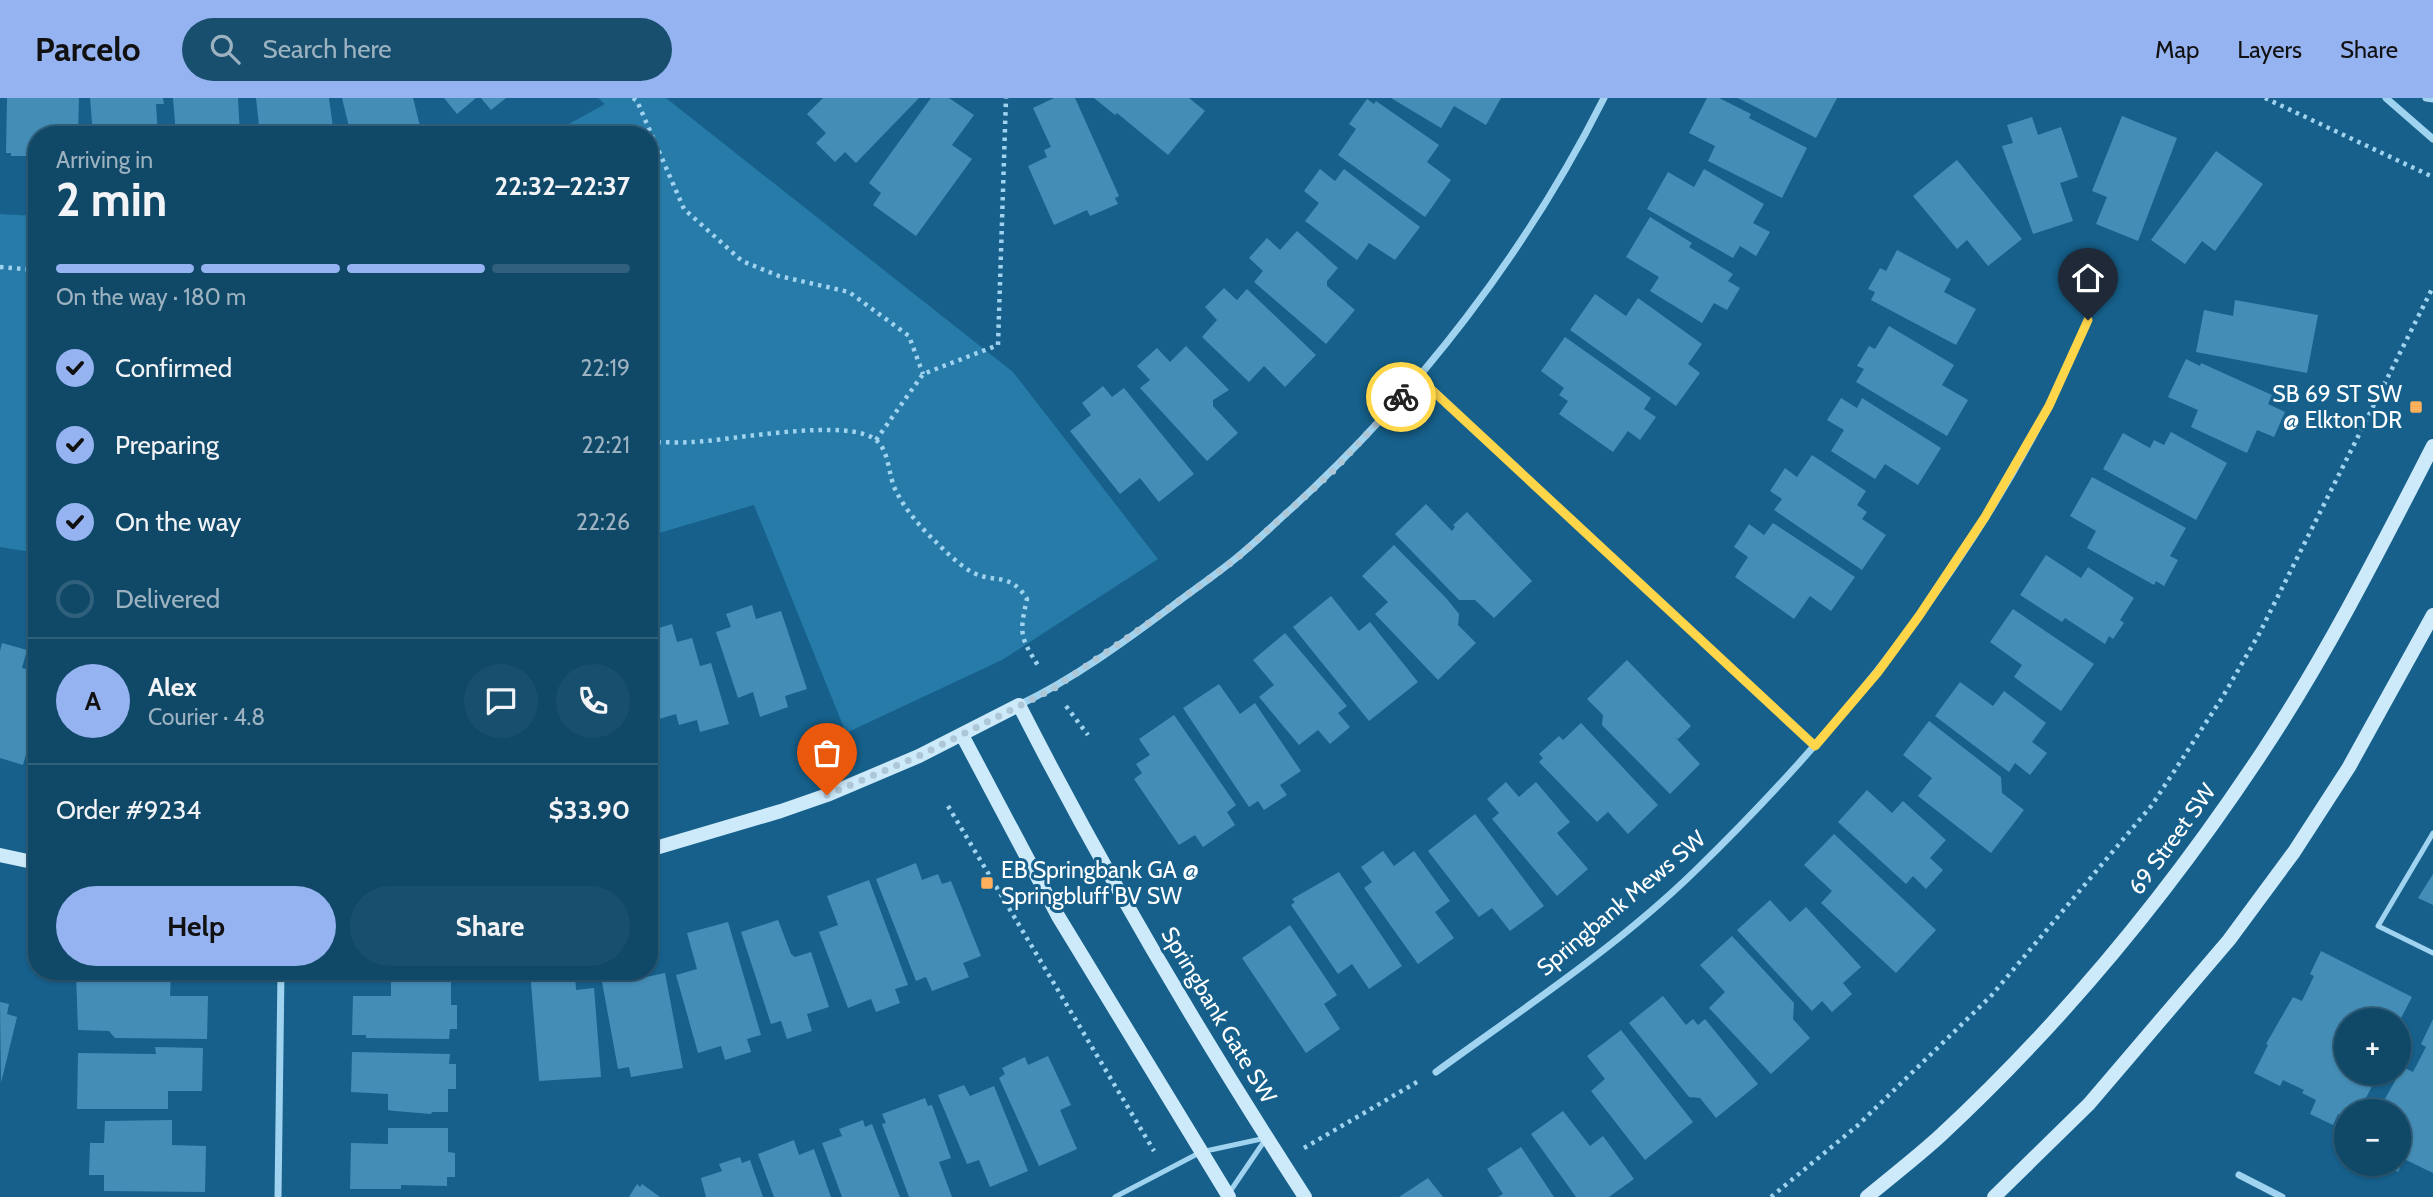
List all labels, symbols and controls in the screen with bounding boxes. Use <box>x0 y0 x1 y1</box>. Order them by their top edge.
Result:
search box <box>182 18 672 81</box>
text: Parcelo <box>35 29 140 69</box>
icon: search <box>206 30 244 68</box>
text: Search here <box>262 33 392 65</box>
text: Map <box>2155 35 2199 64</box>
text: Layers <box>2237 35 2302 64</box>
text: Share <box>2340 35 2398 64</box>
text: Arriving in <box>56 146 153 174</box>
text: 22:32–22:37 <box>495 170 630 202</box>
text: 2 min <box>56 172 167 228</box>
pin <box>2058 248 2118 320</box>
icon: home <box>2069 259 2107 297</box>
text: On the way · 180 m <box>56 283 246 311</box>
icon: check <box>56 349 94 387</box>
text: Confirmed <box>115 352 232 384</box>
text: 22:19 <box>581 354 630 382</box>
courier <box>1366 362 1436 432</box>
icon: bike <box>1382 378 1420 416</box>
place label: SB 69 ST SW @ Elkton DR <box>2272 380 2402 434</box>
marker: SB 69 ST SW @ Elkton DR <box>2408 399 2424 415</box>
icon: check <box>56 426 94 464</box>
text: Preparing <box>115 429 219 461</box>
text: 22:21 <box>582 431 630 459</box>
icon: check <box>56 503 94 541</box>
text: On the way <box>115 506 241 538</box>
text: 22:26 <box>576 508 630 536</box>
text: Delivered <box>115 583 220 615</box>
button: chat <box>464 664 538 738</box>
button: phone <box>556 664 630 738</box>
text: Alex <box>148 671 197 703</box>
text: A <box>85 685 101 717</box>
text: Courier · 4.8 <box>148 703 265 731</box>
pin <box>797 723 857 795</box>
icon: bag <box>808 734 846 772</box>
street label: 69 Street SW <box>2122 778 2222 900</box>
text: Order #9234 <box>56 794 201 826</box>
text: $33.90 <box>549 794 630 826</box>
street label: Springbank Mews SW <box>1531 824 1711 982</box>
place label: EB Springbank GA @ Springbluff BV SW <box>1001 856 1199 910</box>
marker: EB Springbank GA @ Springbluff BV SW <box>979 875 995 891</box>
button: Help <box>56 886 336 966</box>
button: Share <box>350 886 630 966</box>
street label: Springbank Gate SW <box>1155 922 1283 1108</box>
map controls <box>2334 1008 2411 1176</box>
button: + <box>2334 1008 2411 1085</box>
button: − <box>2334 1099 2411 1176</box>

